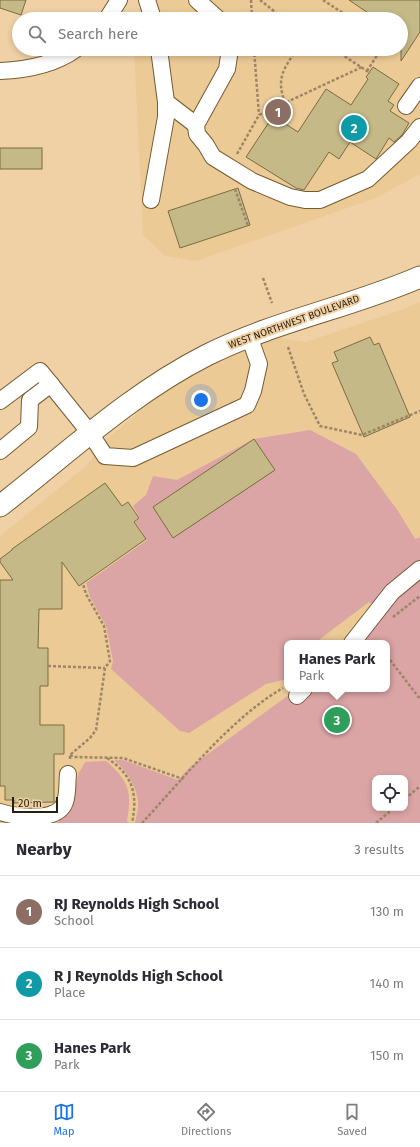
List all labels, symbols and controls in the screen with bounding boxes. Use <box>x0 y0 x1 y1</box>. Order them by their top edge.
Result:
search box <box>12 12 408 56</box>
icon: search <box>26 23 48 45</box>
text: Search here <box>58 25 138 43</box>
pin: 1 <box>265 97 291 127</box>
pin: 2 <box>341 113 367 143</box>
street label: WEST NORTHWEST BOULEVARD <box>227 293 361 351</box>
your location <box>191 390 211 410</box>
popup <box>284 640 390 692</box>
text: Hanes Park <box>299 650 375 668</box>
text: Park <box>299 668 324 683</box>
pin: 3 <box>324 705 350 735</box>
map controls <box>372 775 408 811</box>
button: locate <box>372 775 408 811</box>
scale bar <box>12 795 58 814</box>
text: 20 m <box>18 797 42 810</box>
text: Nearby <box>16 839 71 860</box>
text: 3 results <box>354 842 404 857</box>
text: RJ Reynolds High School <box>54 895 219 913</box>
text: 1 <box>26 904 32 919</box>
text: 130 m <box>370 904 404 919</box>
text: School <box>54 913 94 928</box>
text: R J Reynolds High School <box>54 967 223 985</box>
text: 2 <box>26 976 32 991</box>
text: 140 m <box>370 976 404 991</box>
text: Place <box>54 985 85 1000</box>
text: Hanes Park <box>54 1039 131 1057</box>
text: 3 <box>26 1048 32 1063</box>
text: 150 m <box>370 1048 404 1063</box>
text: Park <box>54 1057 80 1072</box>
tab: Map <box>53 1101 75 1138</box>
tab: Directions <box>181 1101 231 1138</box>
tab: Saved <box>337 1101 367 1138</box>

